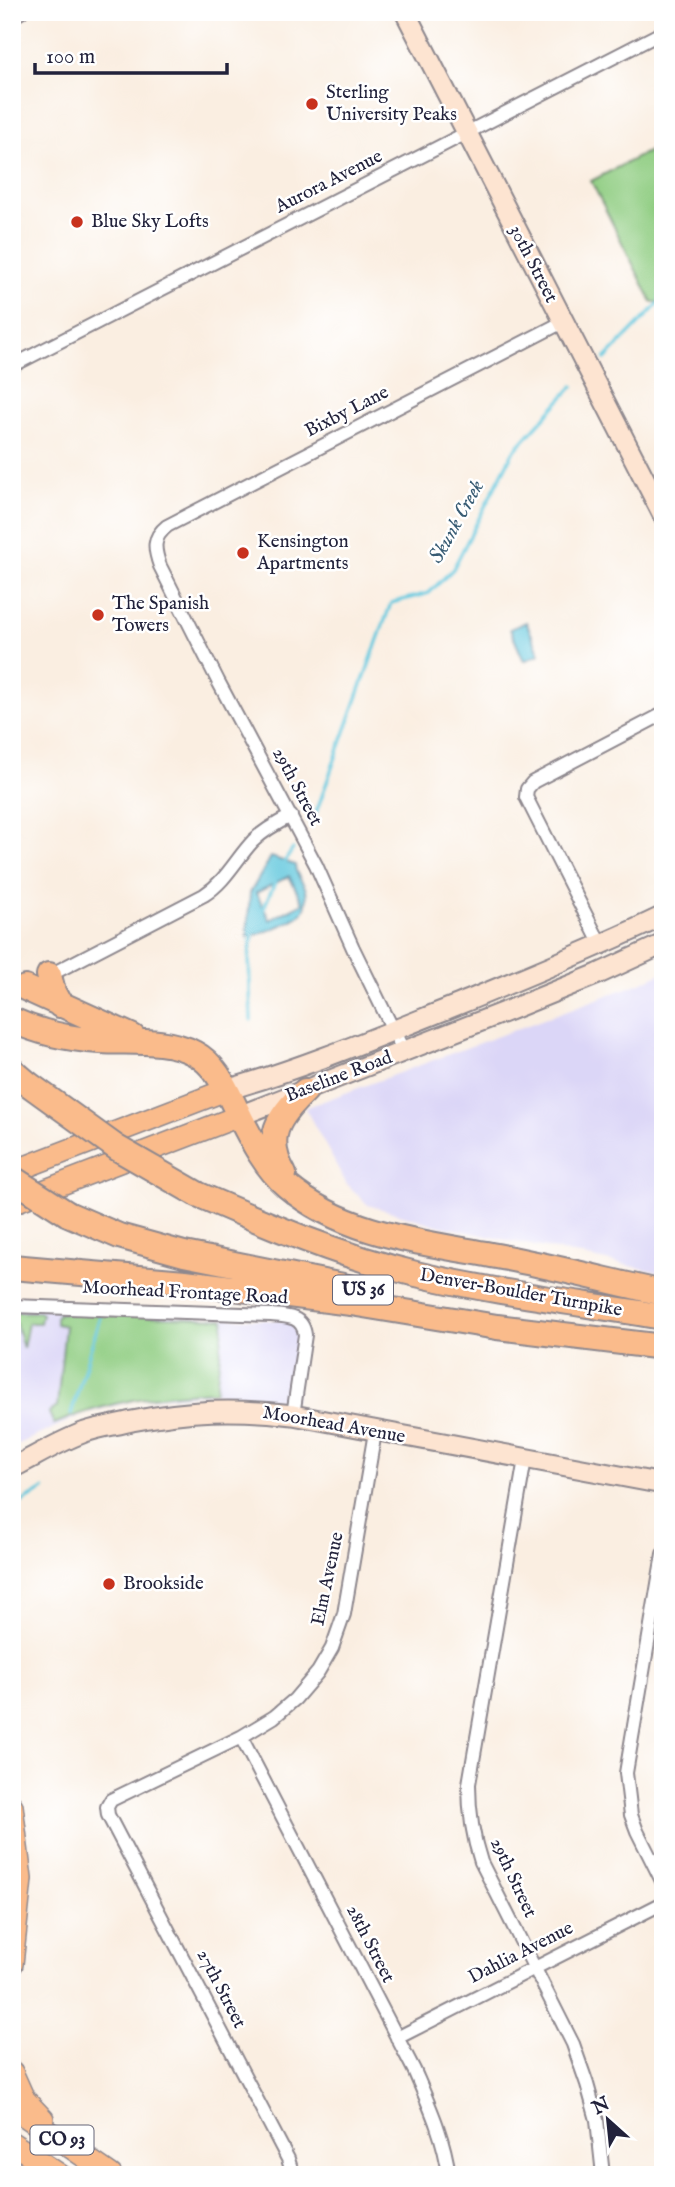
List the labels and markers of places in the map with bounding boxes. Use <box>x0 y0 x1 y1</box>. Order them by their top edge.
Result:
place label: Sterling University Peaks <box>326 81 457 127</box>
marker: Sterling University Peaks <box>304 96 320 112</box>
place label: Blue Sky Lofts <box>91 210 209 234</box>
marker: Blue Sky Lofts <box>69 214 85 230</box>
place label: Kensington Apartments <box>256 530 349 576</box>
marker: Kensington Apartments <box>235 545 251 561</box>
place label: The Spanish Towers <box>112 592 209 638</box>
marker: The Spanish Towers <box>90 607 106 623</box>
place label: Brookside <box>123 1572 204 1596</box>
marker: Brookside <box>101 1576 117 1592</box>

